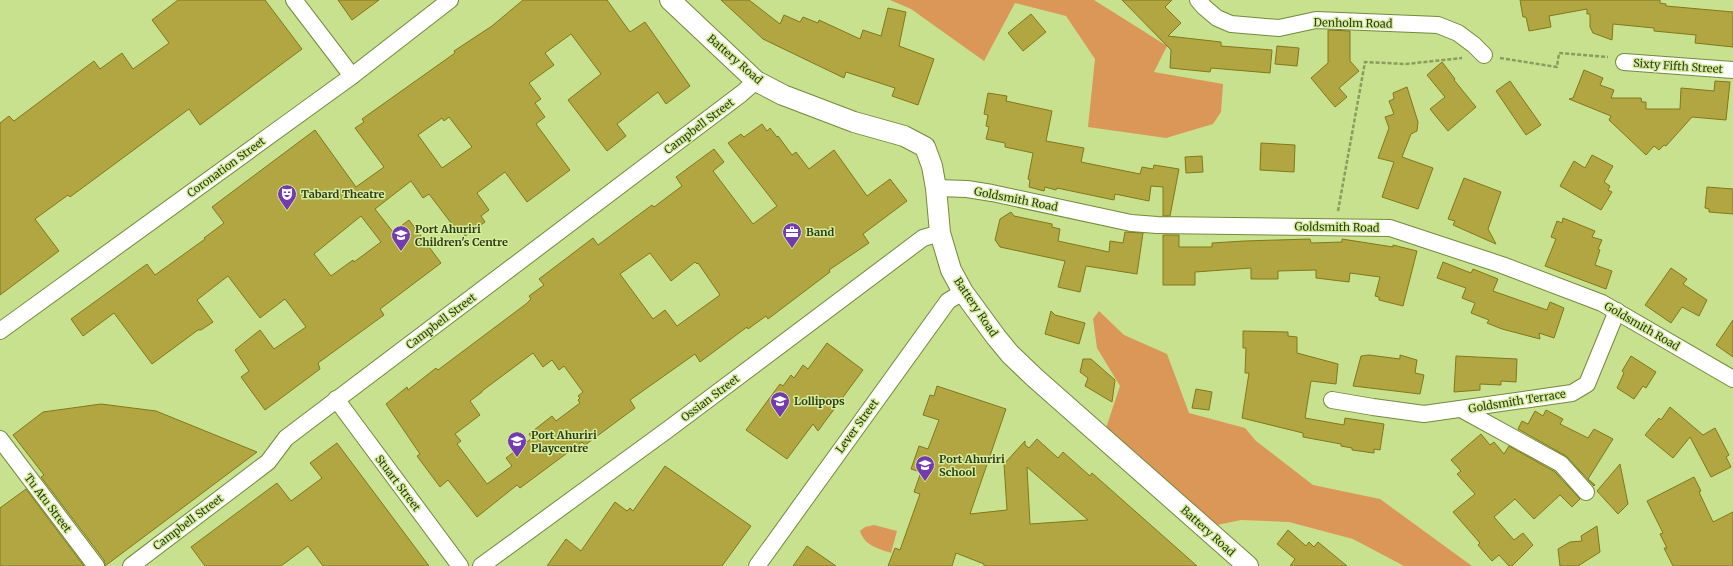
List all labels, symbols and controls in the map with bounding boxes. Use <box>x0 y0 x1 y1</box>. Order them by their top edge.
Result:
street label: Denholm Road <box>1314 15 1393 31</box>
street label: Battery Road <box>705 31 766 87</box>
street label: Sixty Fifth Street <box>1633 56 1724 76</box>
street label: Campbell Street <box>661 95 737 157</box>
street label: Coronation Street <box>184 134 268 200</box>
theatre icon: Tabard Theatre <box>276 183 298 211</box>
street label: Goldsmith Road <box>973 184 1059 214</box>
place label: Tabard Theatre <box>301 187 385 201</box>
street label: Goldsmith Road <box>1294 219 1380 235</box>
office icon: Band <box>781 221 803 249</box>
place label: Port Ahuriri Children's Centre <box>415 222 508 249</box>
school or university icon: Port Ahuriri Children's Centre <box>390 224 412 252</box>
place label: Band <box>806 225 835 239</box>
street label: Battery Road <box>951 275 1001 340</box>
street label: Campbell Street <box>403 290 479 352</box>
street label: Goldsmith Road <box>1602 299 1683 354</box>
street label: Ossian Street <box>678 371 743 424</box>
street label: Goldsmith Terrace <box>1467 386 1567 416</box>
school or university icon: Lollipops <box>769 390 791 418</box>
place label: Lollipops <box>794 394 845 408</box>
street label: Lever Street <box>833 396 882 456</box>
place label: Port Ahuriri Playcentre <box>531 428 597 455</box>
school or university icon: Port Ahuriri Playcentre <box>506 430 528 458</box>
street label: Stuart Street <box>372 452 424 514</box>
place label: Port Ahuriri School <box>939 452 1005 479</box>
school or university icon: Port Ahuriri School <box>914 454 936 482</box>
street label: Tu Atu Street <box>21 471 75 536</box>
street label: Campbell Street <box>150 491 226 553</box>
street label: Battery Road <box>1178 503 1238 559</box>

